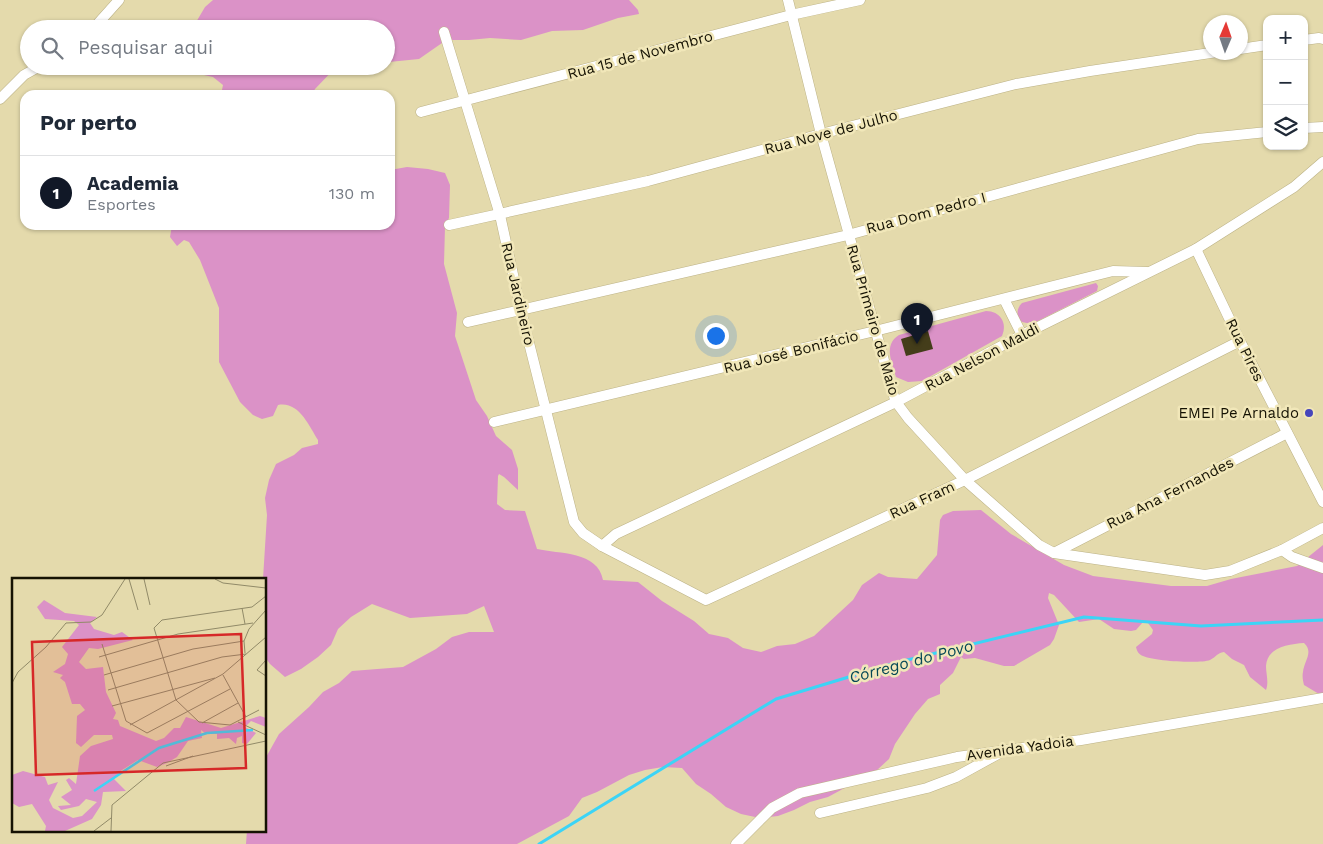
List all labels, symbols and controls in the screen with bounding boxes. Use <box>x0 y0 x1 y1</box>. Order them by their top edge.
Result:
north arrow <box>1203 15 1248 60</box>
map controls <box>1263 15 1308 150</box>
button: + <box>1263 15 1308 60</box>
search box <box>20 20 395 75</box>
street label: Rua 15 de Novembro <box>565 27 715 83</box>
icon: search <box>38 34 66 62</box>
text: Pesquisar aqui <box>78 36 213 59</box>
button: − <box>1263 60 1308 105</box>
button: layers <box>1263 105 1308 150</box>
street label: Rua Nove de Julho <box>762 106 900 158</box>
text: Por perto <box>40 110 137 135</box>
text: Academia <box>87 172 179 195</box>
text: 1 <box>53 184 59 203</box>
text: 130 m <box>329 184 375 203</box>
street label: Rua Dom Pedro I <box>864 188 988 238</box>
text: Esportes <box>87 195 156 214</box>
street label: Rua Jardineiro <box>497 241 539 347</box>
street label: Rua Primeiro de Maio <box>843 243 903 397</box>
pin: 1 <box>901 303 933 344</box>
street label: Rua Pires <box>1222 316 1268 385</box>
street label: Rua Nelson Maldi <box>922 319 1042 395</box>
your location <box>703 323 729 349</box>
street label: Rua José Bonifácio <box>722 327 860 377</box>
place label: EMEI Pe Arnaldo <box>1179 404 1299 422</box>
marker: EMEI Pe Arnaldo <box>1303 407 1315 419</box>
street label: Rua Ana Fernandes <box>1103 453 1237 533</box>
street label: Rua Fram <box>887 477 957 523</box>
inset map <box>12 578 266 832</box>
water label: Córrego do Povo <box>847 636 975 687</box>
street label: Avenida Yadoia <box>965 732 1075 764</box>

